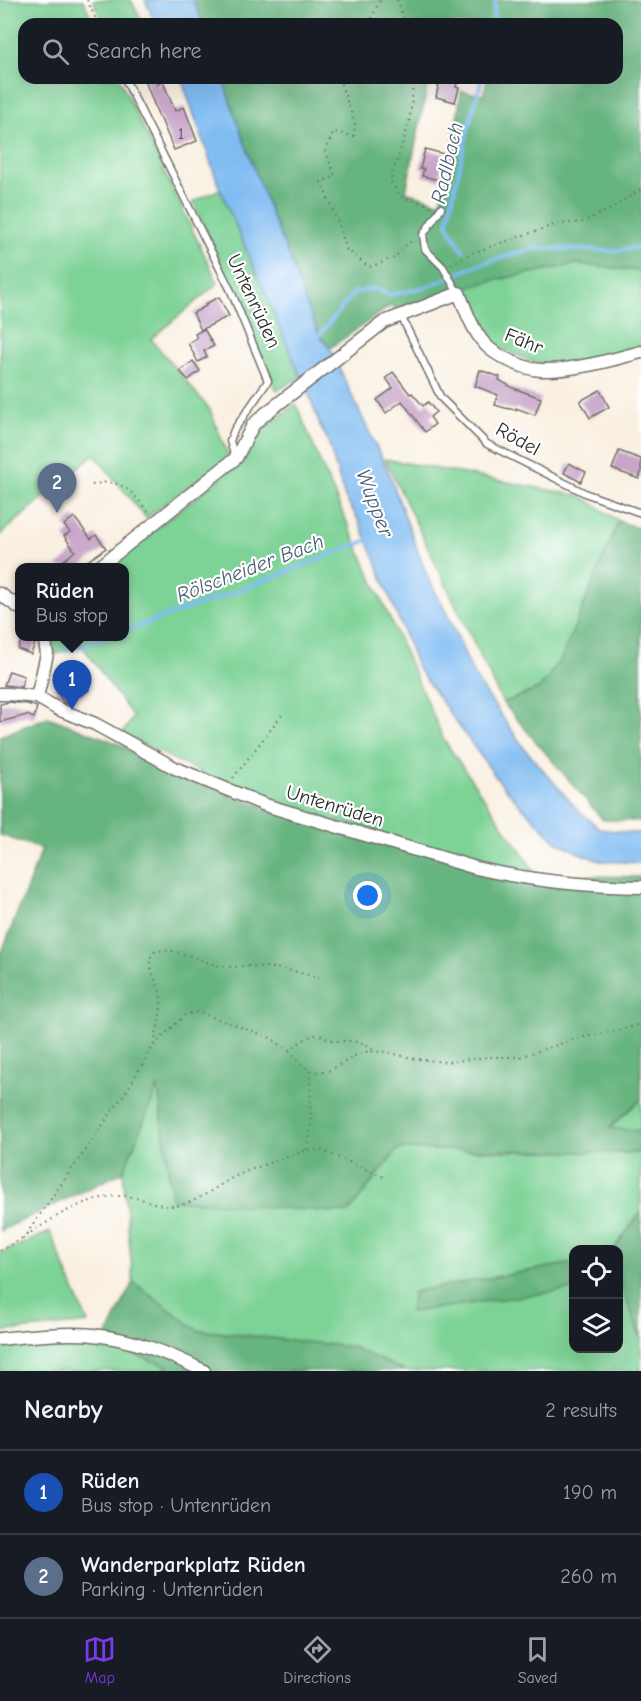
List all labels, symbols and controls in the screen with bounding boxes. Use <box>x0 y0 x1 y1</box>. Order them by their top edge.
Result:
search box <box>18 18 623 84</box>
icon: search <box>39 35 72 68</box>
text: Search here <box>87 38 202 64</box>
water label: Radlbach <box>426 120 468 206</box>
house number: 1 <box>178 125 184 143</box>
street label: Untenrüden <box>222 250 286 352</box>
street label: Fähr <box>501 323 547 359</box>
street label: Rödel <box>492 417 544 461</box>
pin: 2 <box>38 464 76 513</box>
water label: Wupper <box>351 466 399 542</box>
water label: Rölscheider Bach <box>173 529 327 607</box>
popup <box>15 563 129 641</box>
text: Rüden <box>36 578 94 604</box>
text: Bus stop <box>36 604 108 627</box>
pin: 1 <box>52 660 92 710</box>
street label: Untenrüden <box>283 780 387 832</box>
your location <box>353 881 382 910</box>
map controls <box>569 1245 623 1353</box>
button: locate <box>569 1245 623 1299</box>
button: layers <box>569 1299 623 1353</box>
text: Nearby <box>24 1395 103 1425</box>
text: 2 results <box>545 1399 617 1422</box>
text: Rüden <box>81 1468 139 1494</box>
text: 1 <box>40 1481 47 1504</box>
text: 190 m <box>563 1481 617 1504</box>
text: Bus stop · Untenrüden <box>81 1494 271 1517</box>
text: Wanderparkplatz Rüden <box>81 1552 306 1578</box>
text: 2 <box>39 1565 48 1588</box>
text: 260 m <box>560 1565 617 1588</box>
text: Parking · Untenrüden <box>81 1578 263 1601</box>
tab: Map <box>83 1633 116 1687</box>
tab: Directions <box>283 1633 351 1687</box>
tab: Saved <box>518 1633 558 1687</box>

